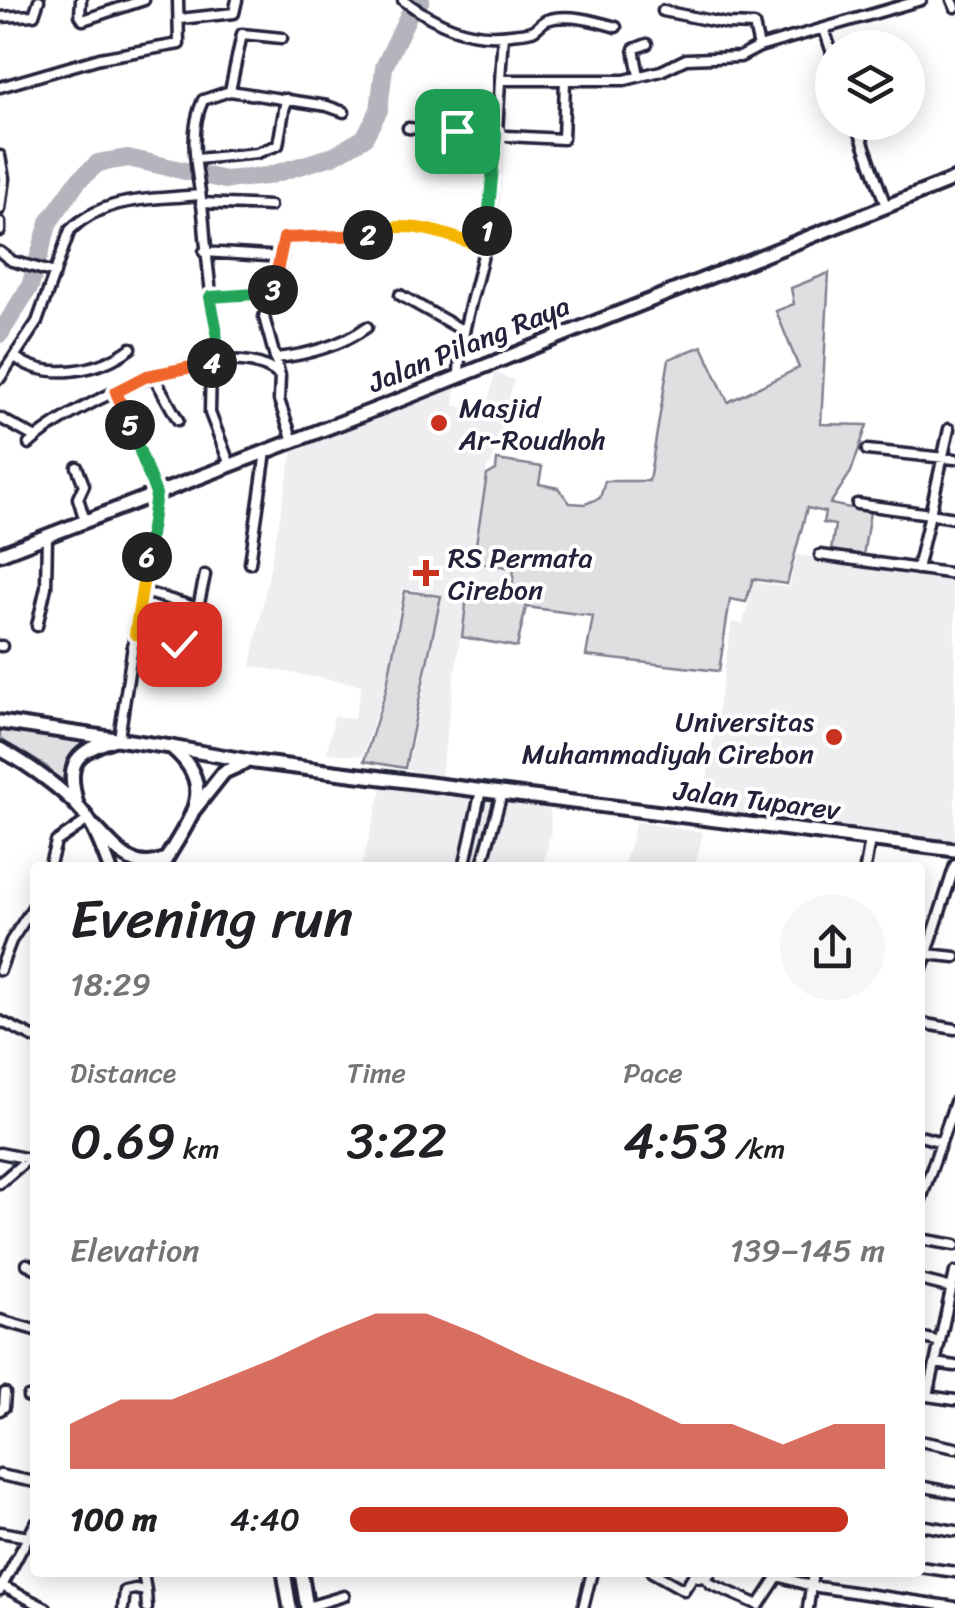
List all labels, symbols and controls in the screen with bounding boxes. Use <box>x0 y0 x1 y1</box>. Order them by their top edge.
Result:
map controls <box>815 30 925 140</box>
button: layers <box>815 30 925 140</box>
pin <box>415 89 500 174</box>
icon: arrive <box>430 104 485 159</box>
pin: 1 <box>462 206 512 256</box>
text: 1 <box>481 206 493 255</box>
pin: 2 <box>343 210 393 260</box>
text: 2 <box>360 210 376 259</box>
pin: 3 <box>248 265 298 315</box>
text: 3 <box>265 265 281 314</box>
street label: Jalan Pilang Raya <box>360 281 577 407</box>
pin: 4 <box>187 338 237 388</box>
text: 4 <box>203 338 221 387</box>
place label: Masjid Ar-Roudhoh <box>458 383 606 464</box>
pin: 5 <box>105 400 155 450</box>
text: 5 <box>121 400 139 449</box>
marker: Masjid Ar-Roudhoh <box>428 412 450 434</box>
pin: 6 <box>122 532 172 582</box>
text: 6 <box>139 532 155 581</box>
place label: RS Permata Cirebon <box>448 533 593 614</box>
marker: RS Permata Cirebon <box>413 560 439 586</box>
pin <box>137 602 222 687</box>
icon: check <box>152 617 207 672</box>
place label: Universitas Muhammadiyah Cirebon <box>522 697 815 778</box>
marker: Universitas Muhammadiyah Cirebon <box>823 726 845 748</box>
street label: Jalan Tuparev <box>670 765 844 835</box>
text: Evening run <box>70 870 353 967</box>
button: share <box>780 895 885 1000</box>
text: 18:29 <box>70 956 151 1013</box>
text: Distance <box>70 1048 176 1097</box>
text: Time <box>347 1048 406 1097</box>
text: Pace <box>623 1048 683 1097</box>
text: 0.69 <box>70 1097 176 1186</box>
text: 3:22 <box>347 1097 447 1186</box>
text: 4:53 <box>623 1097 728 1186</box>
text: km <box>176 1124 219 1173</box>
text: /km <box>728 1124 785 1173</box>
text: Elevation <box>70 1222 200 1279</box>
text: 139–145 m <box>730 1222 885 1279</box>
text: 100 m <box>70 1491 157 1548</box>
text: 4:40 <box>230 1491 300 1548</box>

